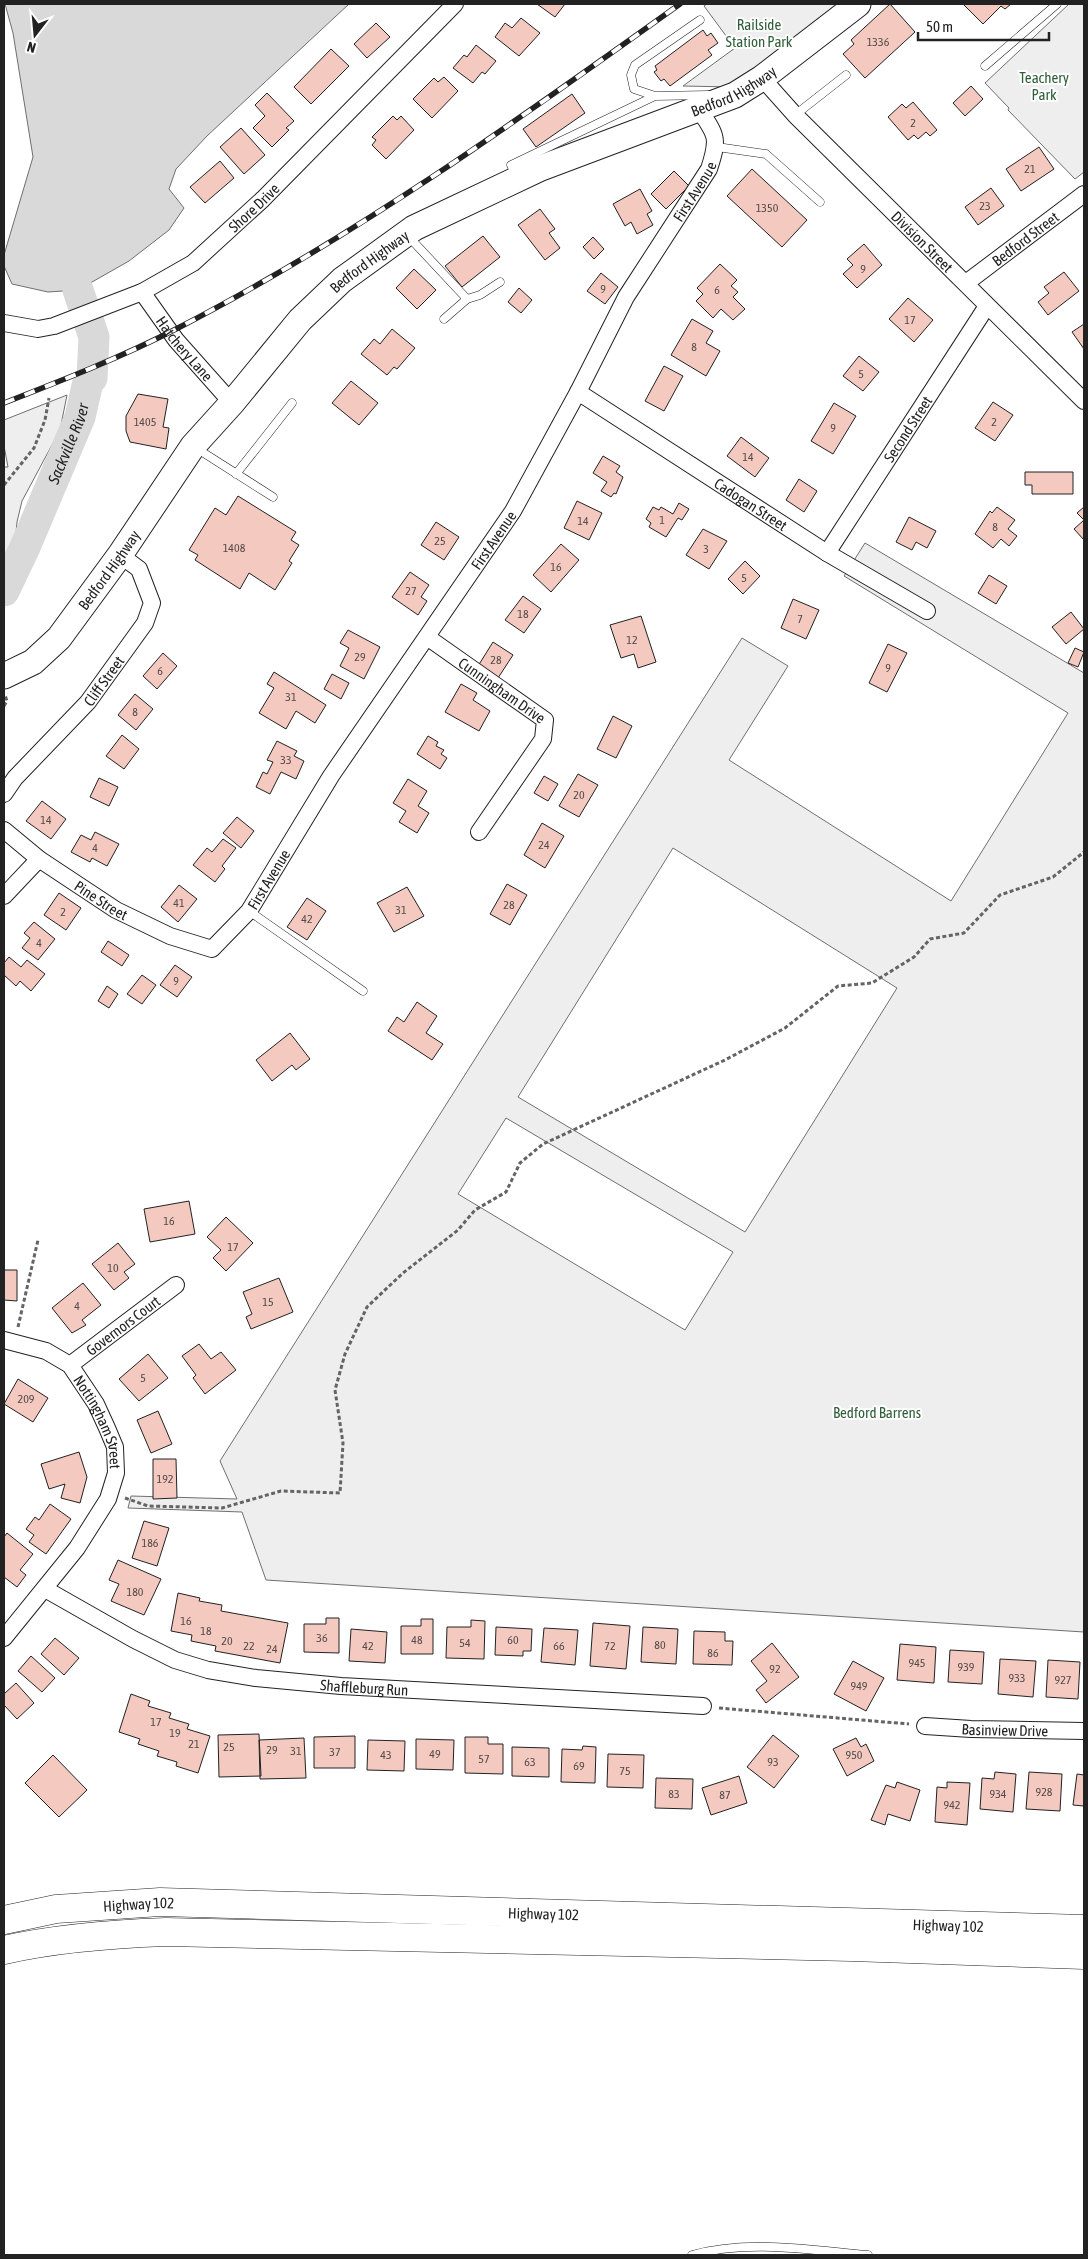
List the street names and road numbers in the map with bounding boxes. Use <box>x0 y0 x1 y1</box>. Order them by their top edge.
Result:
street label: Bedford Highway <box>688 62 779 119</box>
street label: First Avenue <box>669 159 719 224</box>
street label: Shore Drive <box>225 179 282 235</box>
street label: Division Street <box>888 207 957 275</box>
street label: Bedford Street <box>989 208 1062 269</box>
street label: Bedford Highway <box>326 226 412 296</box>
street label: Hatchery Lane <box>153 313 217 384</box>
street label: Second Street <box>880 393 935 465</box>
street label: Cadogan Street <box>711 474 791 534</box>
street label: First Avenue <box>467 507 519 572</box>
street label: Bedford Highway <box>74 527 143 613</box>
street label: Cliff Street <box>80 653 127 709</box>
street label: Cunningham Drive <box>456 654 549 726</box>
street label: First Avenue <box>244 846 293 912</box>
street label: Pine Street <box>72 877 131 923</box>
street label: Governors Court <box>82 1292 163 1359</box>
street label: Nottingham Street <box>71 1372 124 1469</box>
street label: Shaffleburg Run <box>319 1676 409 1698</box>
street label: Basinview Drive <box>961 1720 1049 1739</box>
street label: Highway 102 <box>103 1894 174 1914</box>
street label: Highway 102 <box>508 1904 579 1923</box>
street label: Highway 102 <box>912 1915 984 1935</box>

